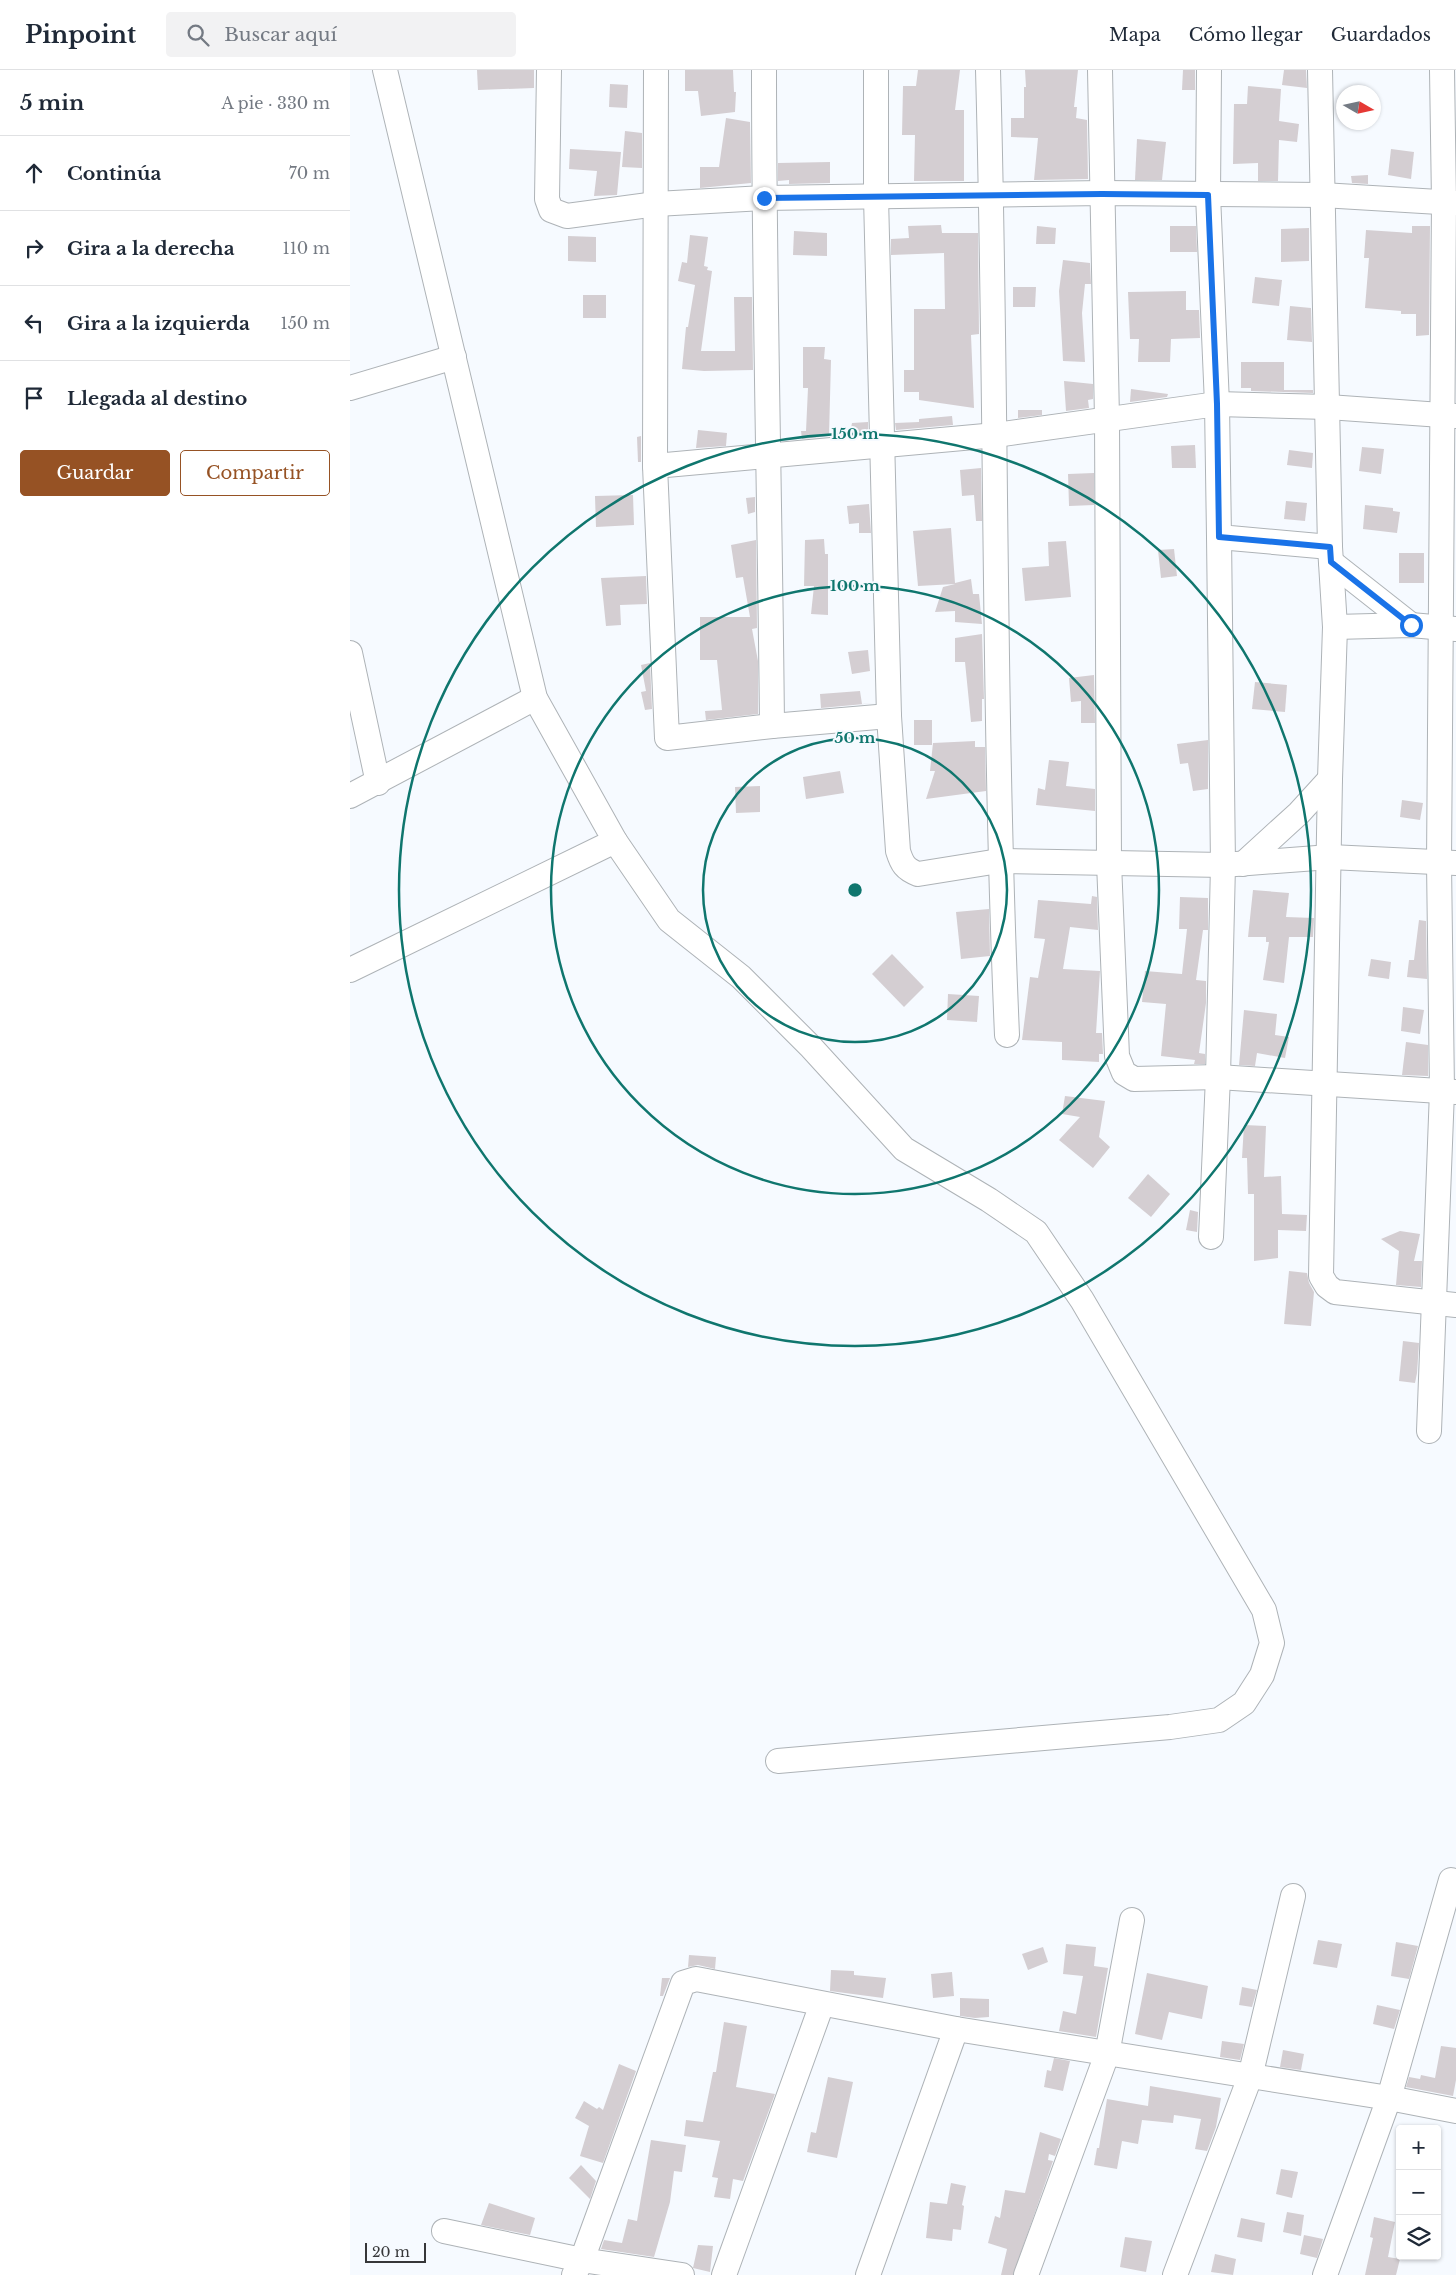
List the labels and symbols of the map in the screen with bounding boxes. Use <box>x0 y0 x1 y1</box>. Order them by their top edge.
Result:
north arrow <box>1336 85 1381 130</box>
route end <box>753 187 776 210</box>
text: 150 m <box>831 424 879 443</box>
text: 100 m <box>830 576 880 595</box>
route start <box>1400 614 1423 637</box>
text: 50 m <box>835 728 876 747</box>
centre of rings <box>846 881 864 899</box>
scale bar <box>365 2240 426 2263</box>

